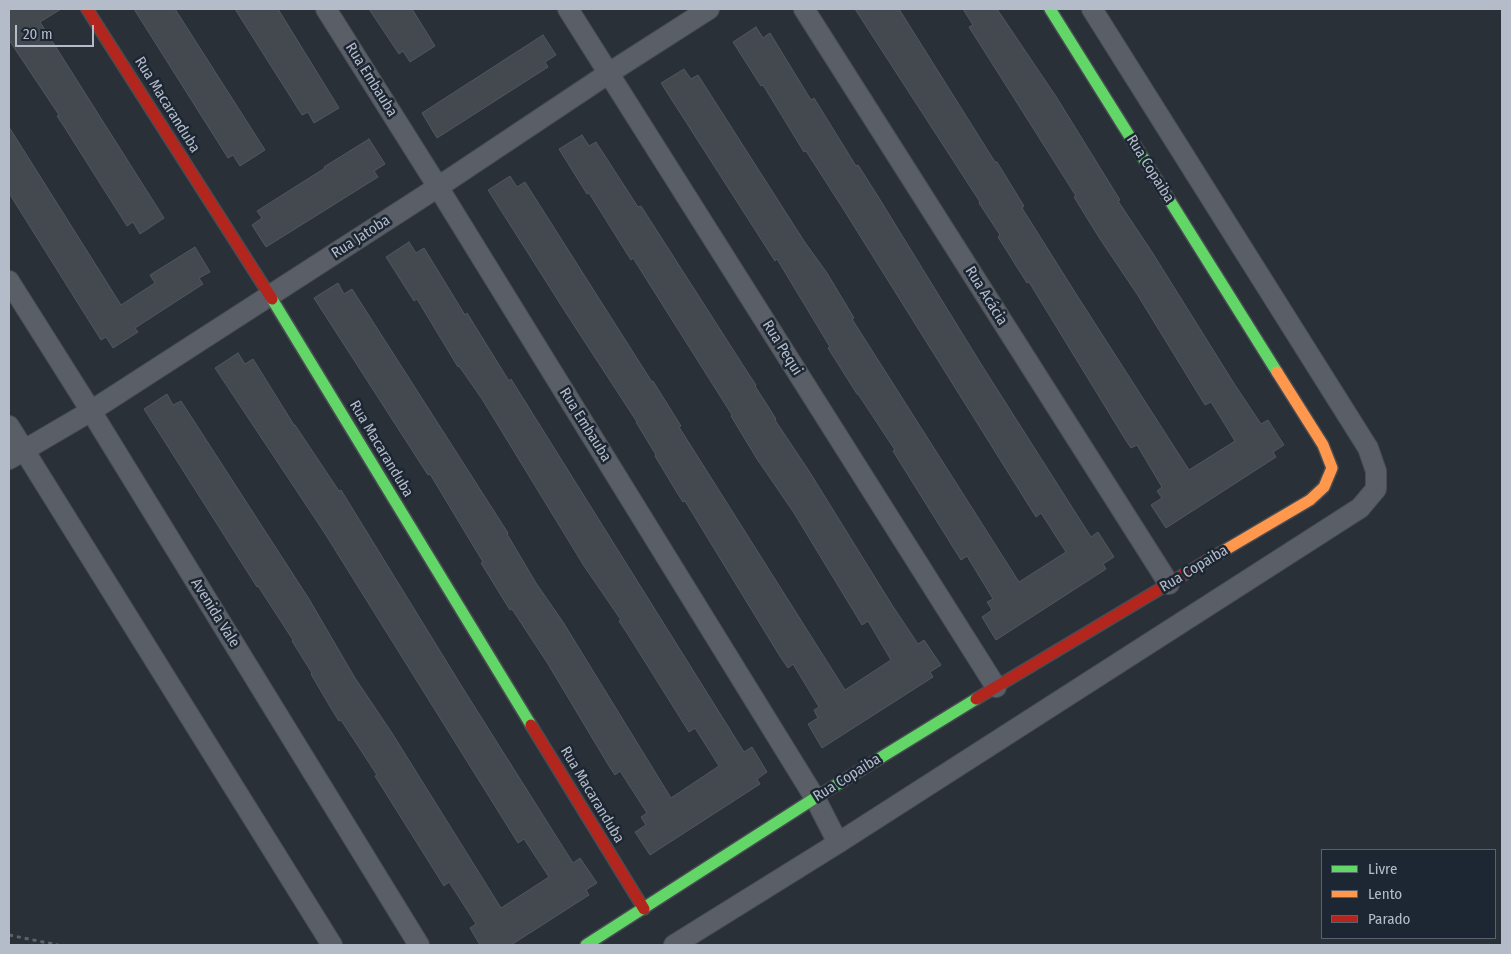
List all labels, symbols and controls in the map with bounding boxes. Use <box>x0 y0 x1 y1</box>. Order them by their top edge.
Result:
scale bar <box>18 15 96 47</box>
text: 20 m <box>23 25 53 43</box>
street label: Rua Embauba <box>341 40 401 120</box>
street label: Rua Macaranduba <box>130 54 204 156</box>
street label: Rua Copaiba <box>1122 132 1178 206</box>
street label: Rua Jatoba <box>328 211 394 263</box>
street label: Rua Acácia <box>961 263 1011 329</box>
street label: Rua Pequi <box>758 317 806 379</box>
street label: Rua Embauba <box>555 385 615 465</box>
street label: Rua Macaranduba <box>345 397 417 501</box>
street label: Rua Copaiba <box>1157 542 1231 596</box>
street label: Avenida Vale <box>187 575 243 651</box>
street label: Rua Macaranduba <box>556 743 628 847</box>
street label: Rua Copaiba <box>810 750 884 806</box>
legend <box>1321 849 1496 939</box>
text: Livre <box>1368 860 1397 878</box>
text: Lento <box>1368 885 1402 903</box>
text: Parado <box>1368 910 1410 928</box>

